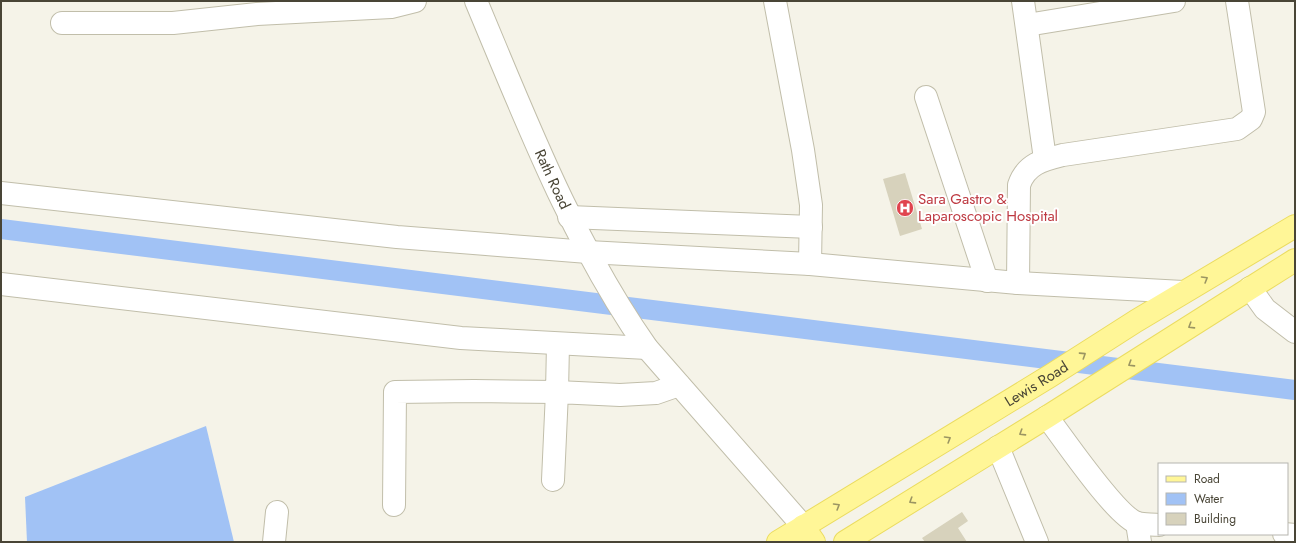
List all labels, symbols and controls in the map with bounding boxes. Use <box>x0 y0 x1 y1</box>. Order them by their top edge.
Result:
street label: Rath Road <box>529 146 576 213</box>
place label: Sara Gastro & Laparoscopic Hospital <box>918 188 1058 227</box>
hospital icon: Sara Gastro & Laparoscopic Hospital <box>895 198 915 218</box>
one-way arrow <box>1201 277 1208 284</box>
one-way arrow <box>1188 321 1195 329</box>
one-way arrow <box>1079 352 1086 360</box>
street label: Lewis Road <box>1000 356 1073 412</box>
one-way arrow <box>1128 359 1135 367</box>
one-way arrow <box>1019 428 1026 435</box>
one-way arrow <box>944 436 951 443</box>
legend <box>1158 463 1288 535</box>
text: Road <box>1194 470 1220 488</box>
text: Water <box>1194 490 1225 508</box>
one-way arrow <box>909 496 916 504</box>
one-way arrow <box>833 503 840 511</box>
text: Building <box>1194 510 1236 528</box>

